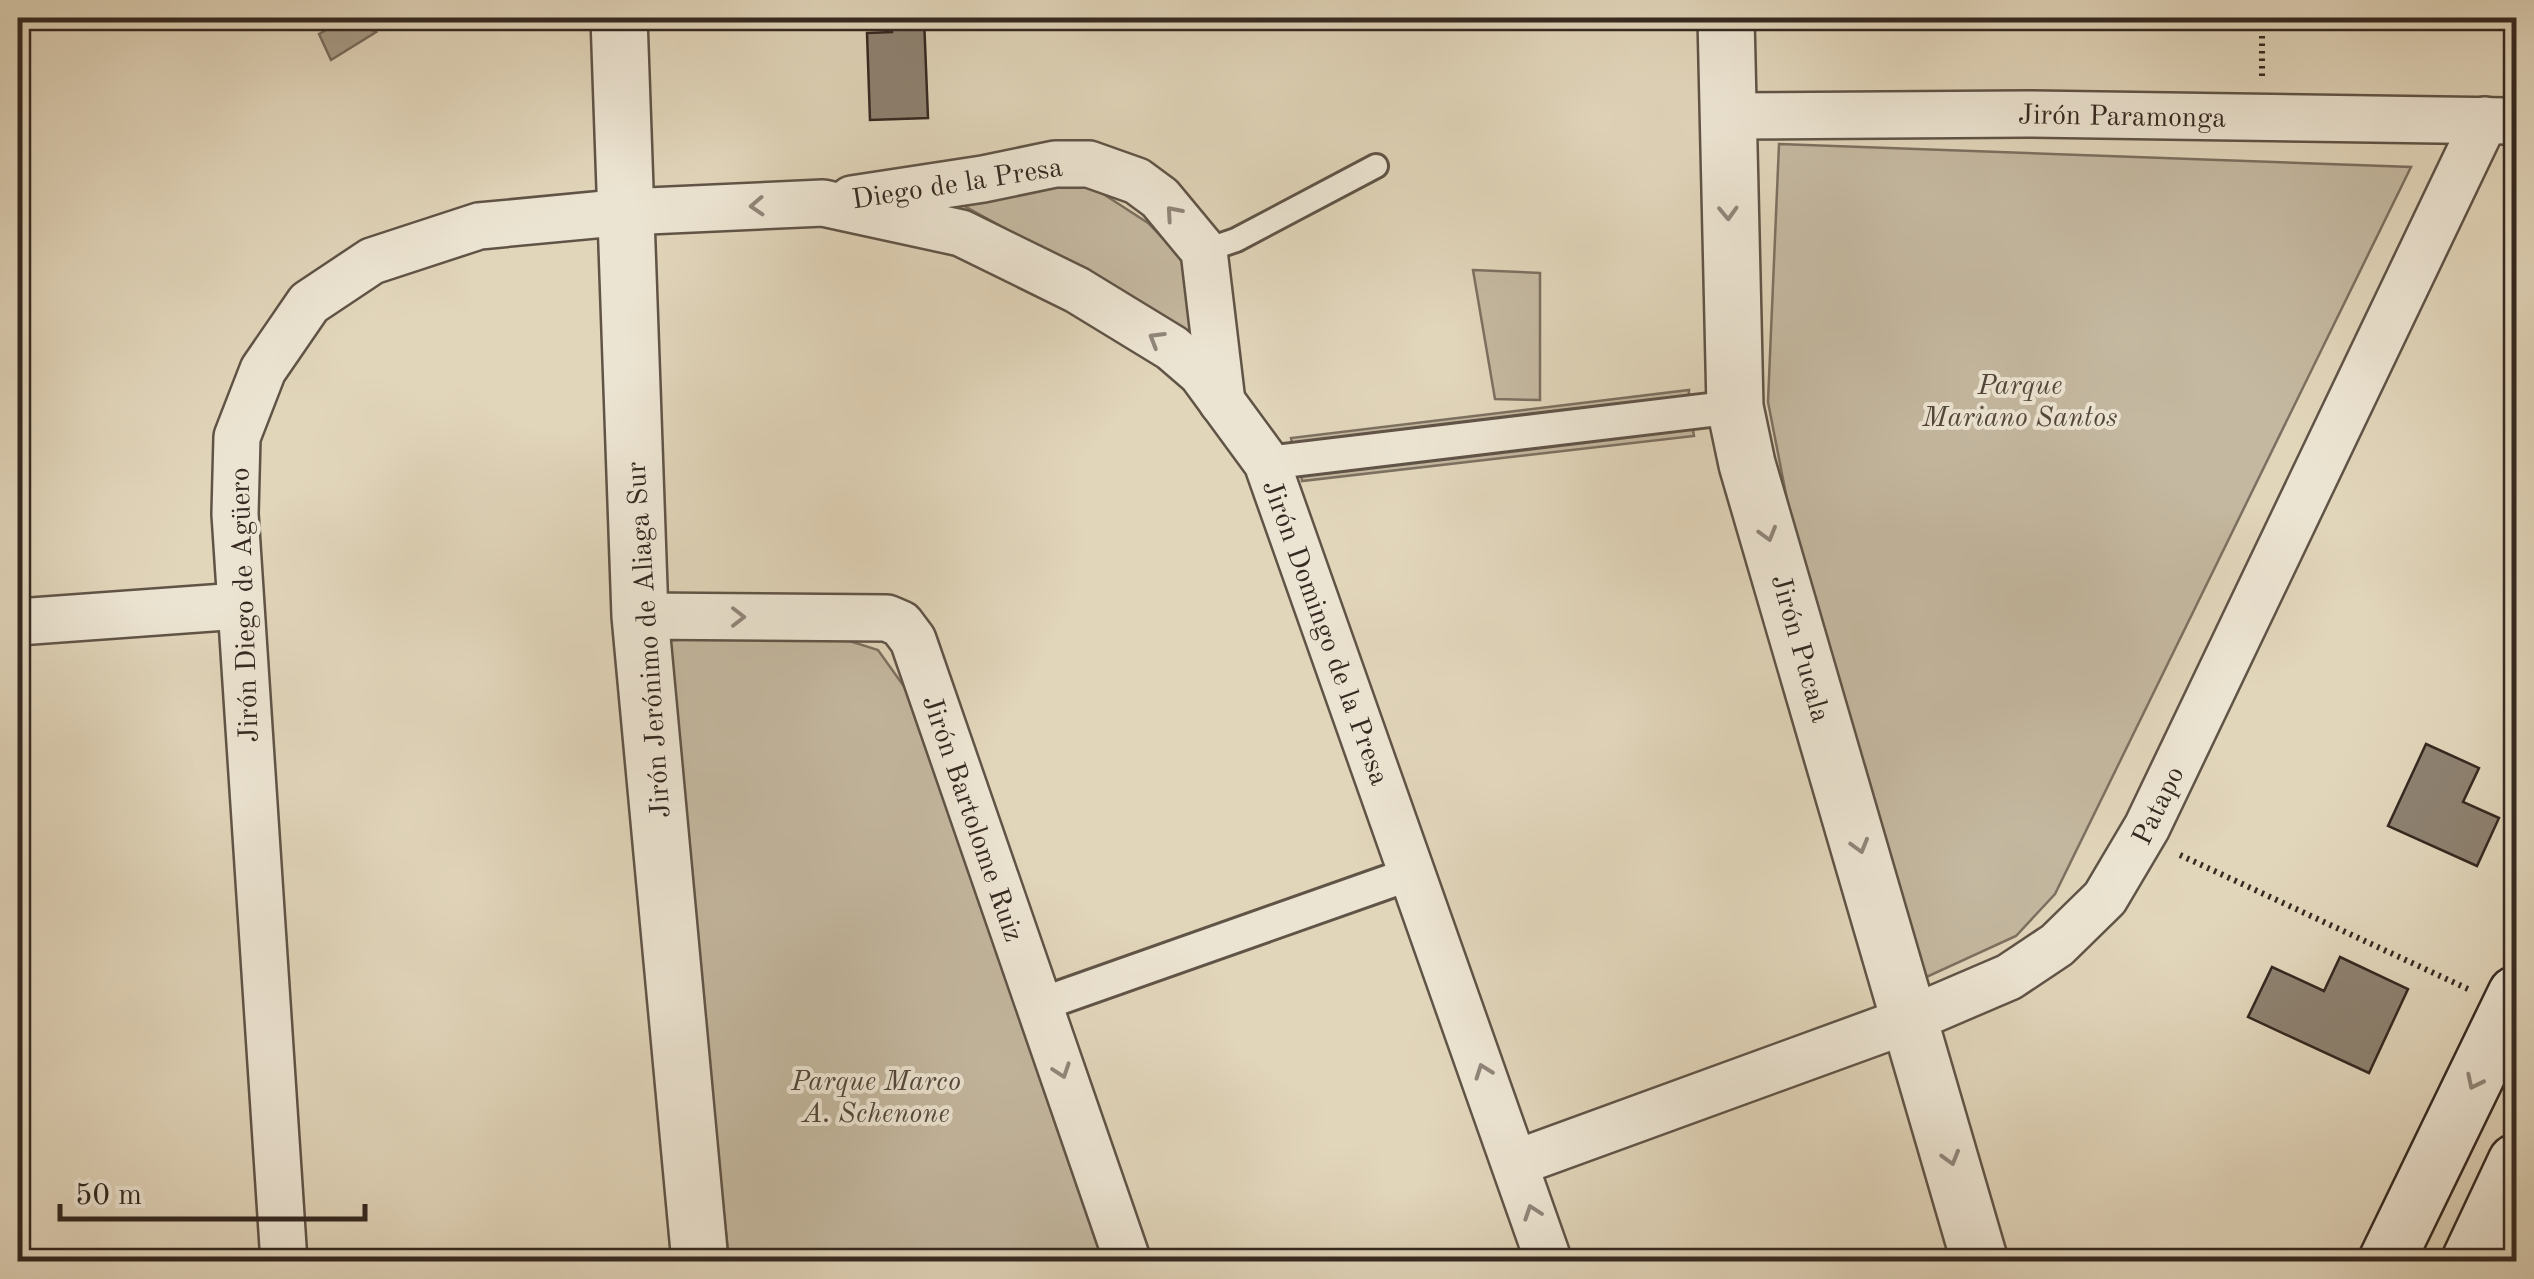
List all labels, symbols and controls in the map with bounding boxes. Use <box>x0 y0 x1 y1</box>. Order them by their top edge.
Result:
street label: Jirón Paramonga <box>2018 102 2226 134</box>
street label: Diego de la Presa <box>850 154 1065 215</box>
one-way arrow <box>748 195 764 216</box>
one-way arrow <box>1718 206 1739 222</box>
one-way arrow <box>1167 207 1185 225</box>
one-way arrow <box>1149 332 1167 351</box>
park label: Parque Mariano Santos <box>1921 373 2118 433</box>
street label: Jirón Jerónimo de Aliaga Sur <box>624 461 676 819</box>
street label: Jirón Diego de Agüero <box>227 467 265 743</box>
street label: Jirón Domingo de la Presa <box>1256 477 1393 789</box>
one-way arrow <box>1756 525 1777 542</box>
street label: Jirón Pucala <box>1765 572 1834 726</box>
one-way arrow <box>730 606 746 628</box>
street label: Jirón Bartolome Ruiz <box>916 692 1026 946</box>
street label: Patapo <box>2129 763 2191 850</box>
one-way arrow <box>1848 836 1869 853</box>
one-way arrow <box>1050 1061 1070 1078</box>
one-way arrow <box>1474 1063 1495 1080</box>
park label: Parque Marco A. Schenone <box>790 1069 961 1129</box>
one-way arrow <box>2466 1071 2486 1089</box>
one-way arrow <box>1939 1149 1960 1166</box>
scale bar <box>60 1159 365 1221</box>
text: 50 m <box>75 1181 142 1211</box>
one-way arrow <box>1524 1204 1544 1221</box>

